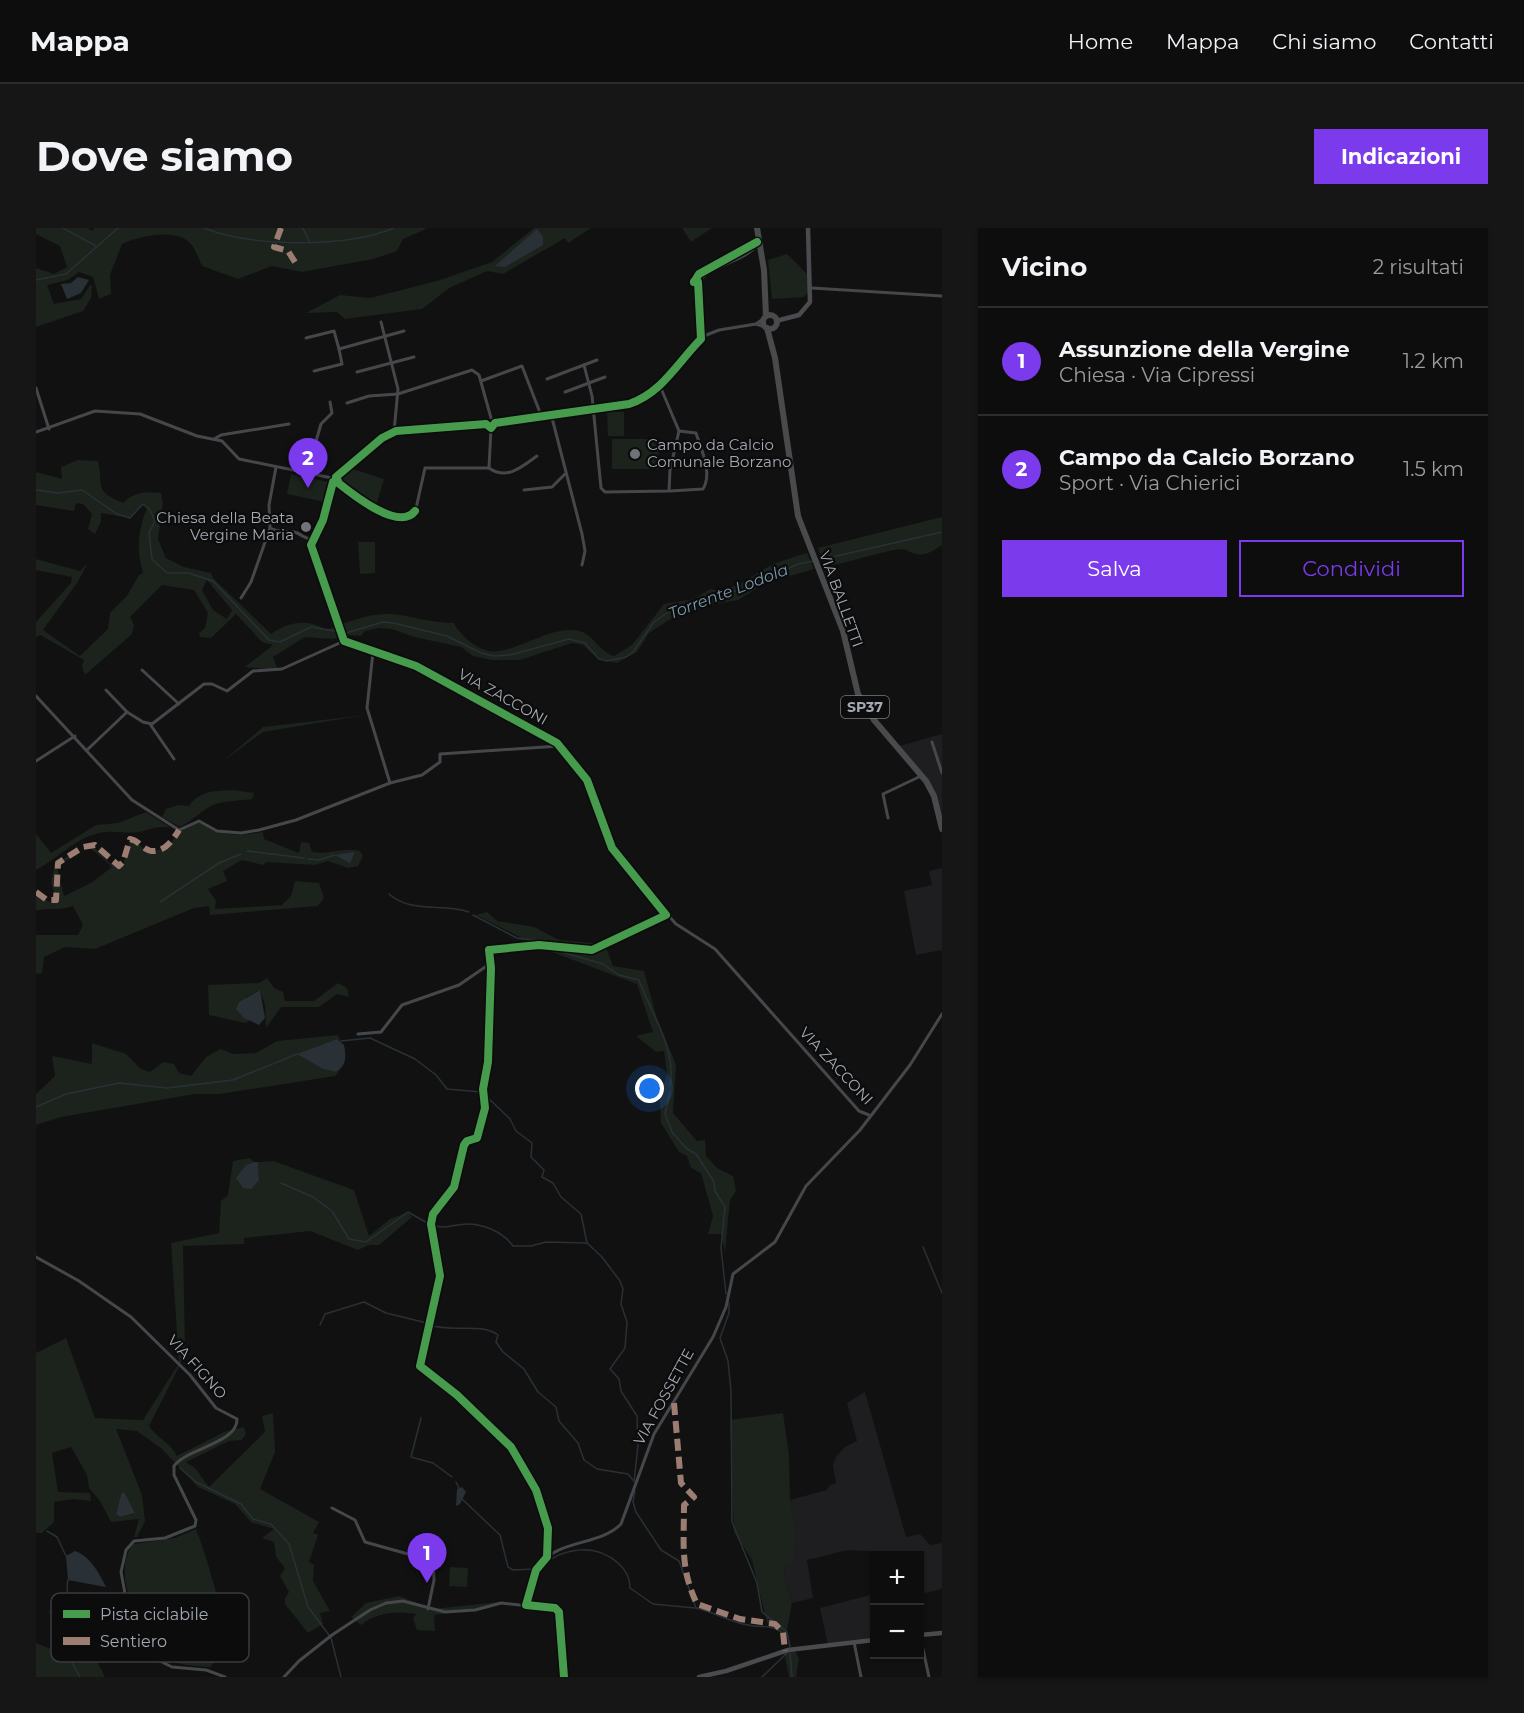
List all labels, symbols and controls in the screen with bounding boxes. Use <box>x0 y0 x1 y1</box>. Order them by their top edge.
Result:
text: Mappa <box>30 24 130 58</box>
text: Home <box>1068 29 1133 54</box>
text: Mappa <box>1166 29 1239 54</box>
text: Chi siamo <box>1272 29 1376 54</box>
text: Contatti <box>1409 29 1494 54</box>
button: Indicazioni <box>1314 129 1488 184</box>
text: Dove siamo <box>36 130 293 182</box>
text: Vicino <box>1002 251 1087 283</box>
text: 2 risultati <box>1373 255 1464 279</box>
text: Assunzione della Vergine <box>1059 336 1350 363</box>
text: 1 <box>1018 349 1025 373</box>
text: 1.2 km <box>1403 349 1464 373</box>
text: Chiesa · Via Cipressi <box>1059 363 1255 387</box>
place label: Campo da Calcio Comunale Borzano <box>647 435 792 471</box>
pin: 2 <box>288 438 328 488</box>
text: Campo da Calcio Borzano <box>1059 444 1355 471</box>
marker: Campo da Calcio Comunale Borzano <box>628 447 642 461</box>
text: 2 <box>1016 457 1027 481</box>
text: 1.5 km <box>1403 457 1464 481</box>
text: Sport · Via Chierici <box>1059 471 1240 495</box>
place label: Chiesa della Beata Vergine Maria <box>156 508 294 544</box>
marker: Chiesa della Beata Vergine Maria <box>299 520 313 534</box>
button: Salva <box>1002 540 1227 597</box>
button: Condividi <box>1239 540 1464 597</box>
street label: VIA BALLETTI <box>815 548 868 650</box>
water label: Torrente Lodola <box>666 560 791 623</box>
street label: VIA ZACCONI <box>455 664 551 729</box>
road number: SP37 <box>841 696 889 718</box>
street label: VIA ZACCONI <box>796 1023 877 1108</box>
your location <box>635 1074 664 1103</box>
street label: VIA FIGNO <box>164 1331 231 1403</box>
street label: VIA FOSSETTE <box>629 1345 698 1448</box>
pin: 1 <box>408 1534 446 1583</box>
map controls <box>870 1551 924 1659</box>
button: + <box>870 1551 924 1605</box>
legend <box>51 1593 249 1662</box>
text: Pista ciclabile <box>100 1605 208 1624</box>
button: − <box>870 1605 924 1659</box>
text: Sentiero <box>100 1632 167 1651</box>

